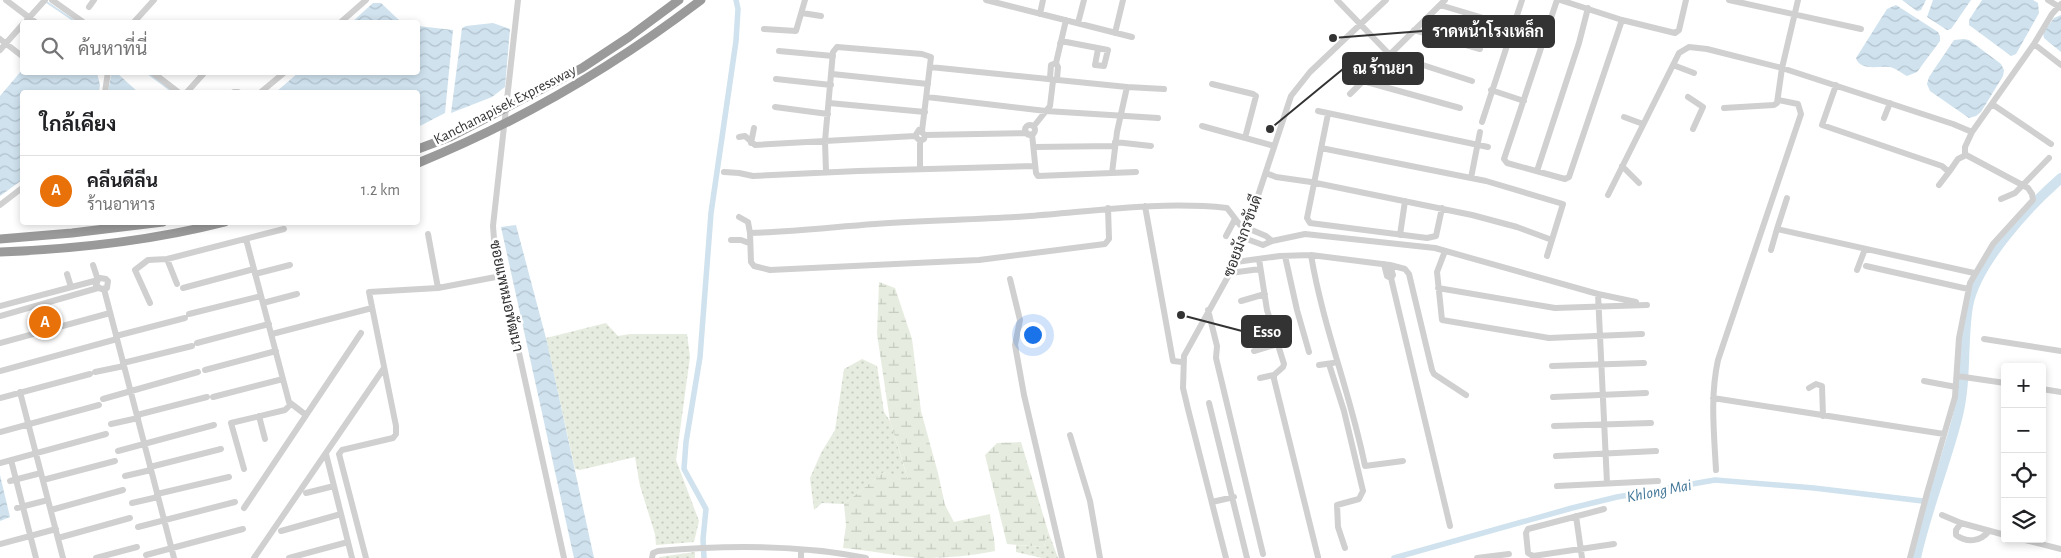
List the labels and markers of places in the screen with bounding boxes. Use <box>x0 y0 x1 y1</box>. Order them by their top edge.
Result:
callout: ราดหน้าโรงเหล็ก <box>1423 16 1554 47</box>
callout: ณ ร้านยา <box>1343 53 1423 84</box>
pin: A <box>29 303 61 341</box>
callout: Esso <box>1242 316 1291 347</box>

